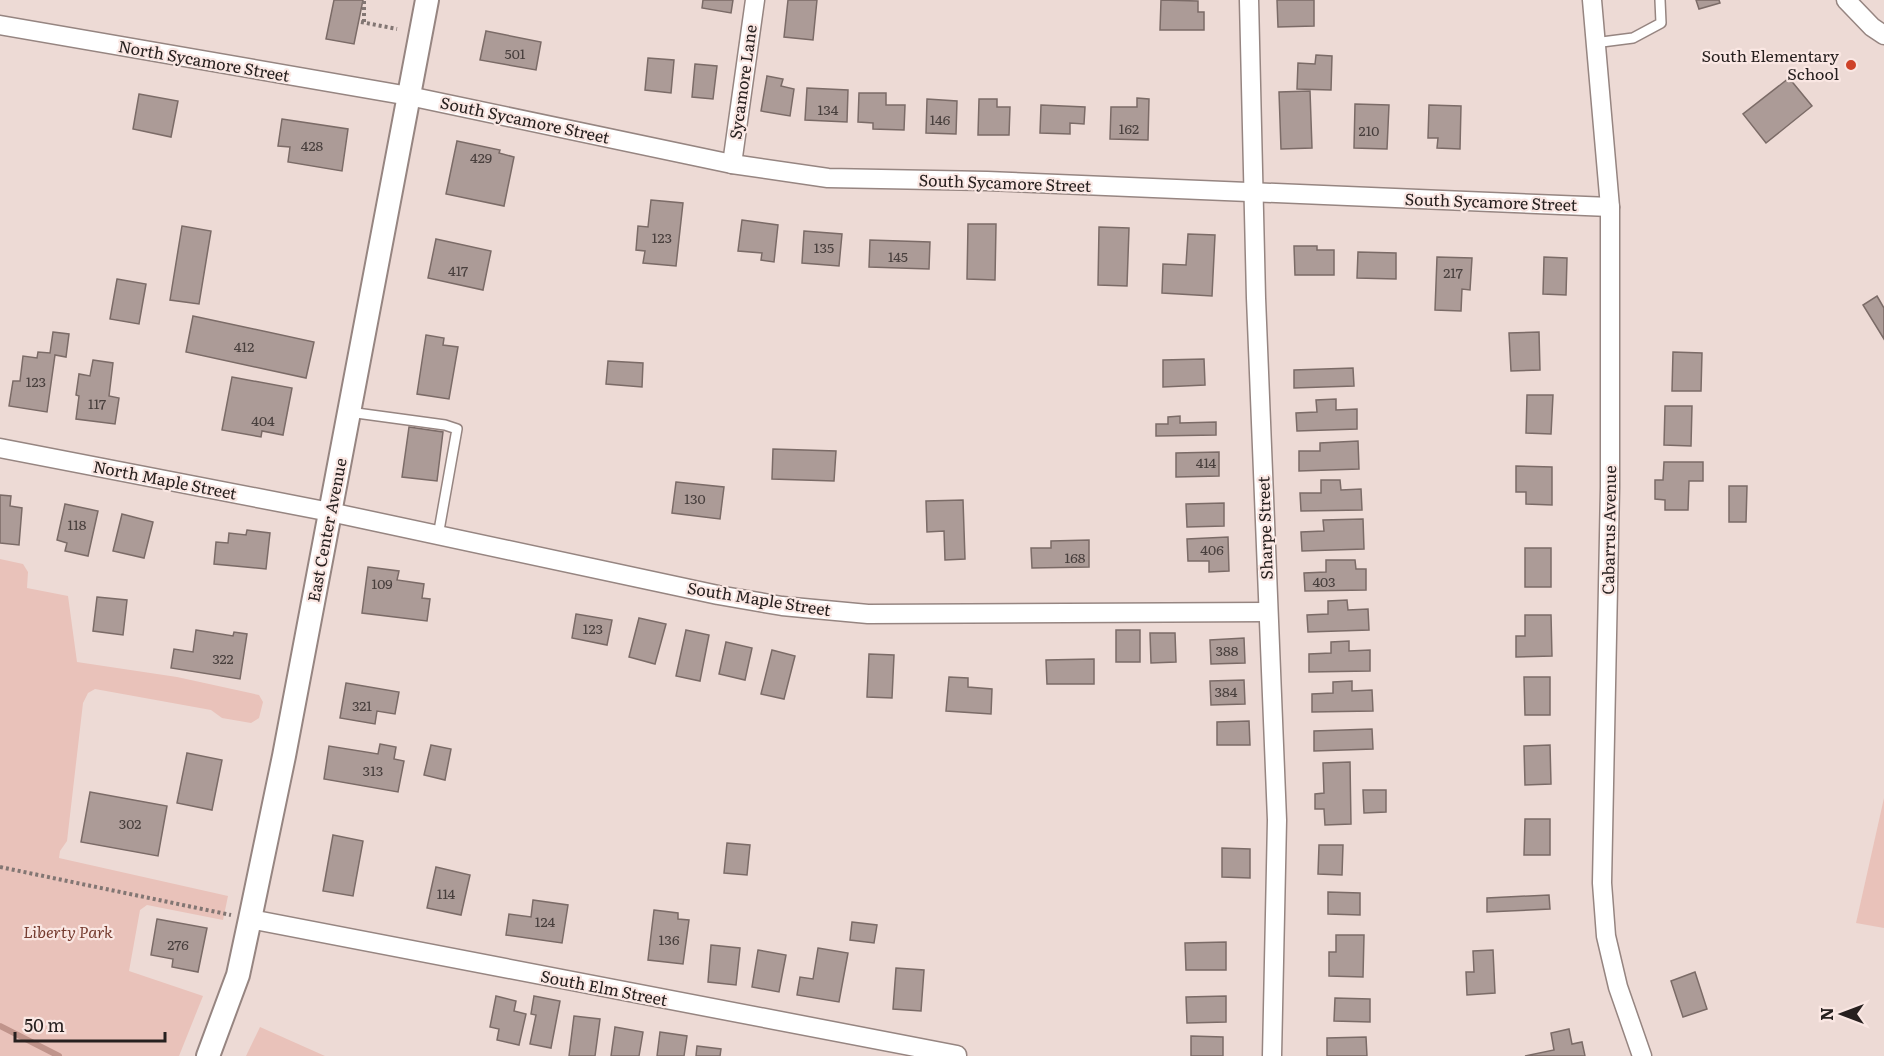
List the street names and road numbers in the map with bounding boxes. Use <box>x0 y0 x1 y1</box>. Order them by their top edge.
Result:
street label: Sycamore Lane <box>722 23 762 141</box>
street label: North Sycamore Street <box>117 33 292 87</box>
street label: South Sycamore Street <box>438 89 613 149</box>
street label: South Sycamore Street <box>918 167 1092 197</box>
street label: South Sycamore Street <box>1404 186 1578 216</box>
street label: North Maple Street <box>91 453 240 505</box>
street label: East Center Avenue <box>300 456 352 604</box>
street label: Cabarrus Avenue <box>1595 465 1621 595</box>
street label: Sharpe Street <box>1250 475 1278 580</box>
street label: South Maple Street <box>686 575 833 621</box>
street label: South Elm Street <box>539 963 670 1011</box>

